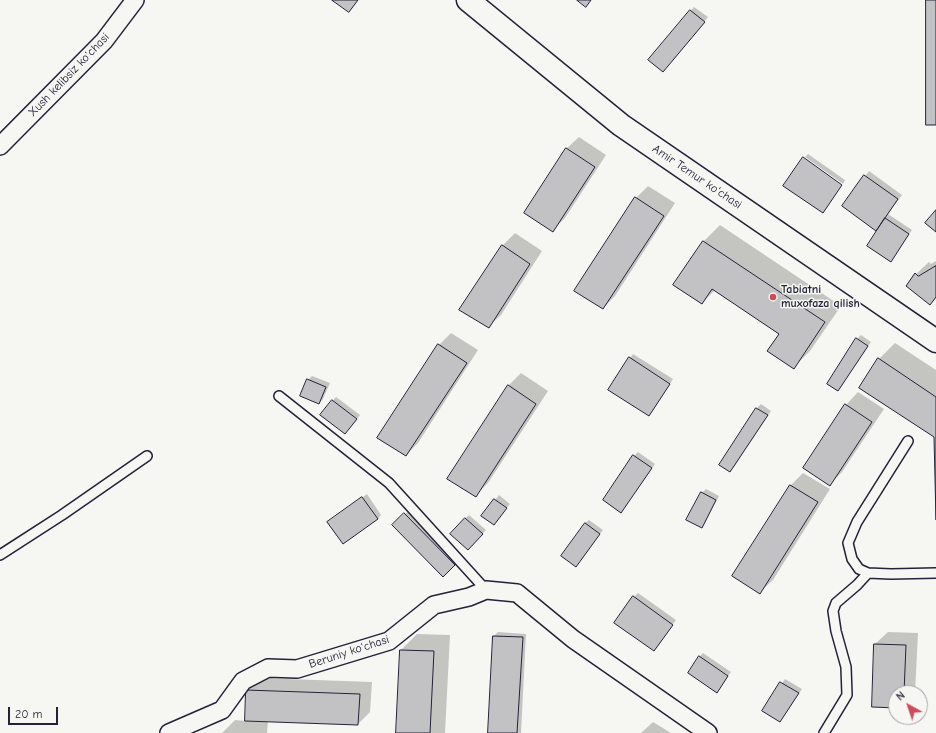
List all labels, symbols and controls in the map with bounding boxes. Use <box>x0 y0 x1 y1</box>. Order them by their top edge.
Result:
street label: Xush kelibsiz ko'chasi <box>25 30 113 120</box>
street label: Amir Temur ko'chasi <box>649 142 745 212</box>
place label: Tabiatni muxofaza qilish <box>781 283 860 311</box>
marker: Tabiatni muxofaza qilish <box>768 292 778 302</box>
street label: Beruniy ko'chasi <box>307 632 391 672</box>
north arrow <box>888 685 928 725</box>
text: N <box>894 689 908 703</box>
scale bar <box>10 699 60 725</box>
text: 20 m <box>15 707 43 721</box>

